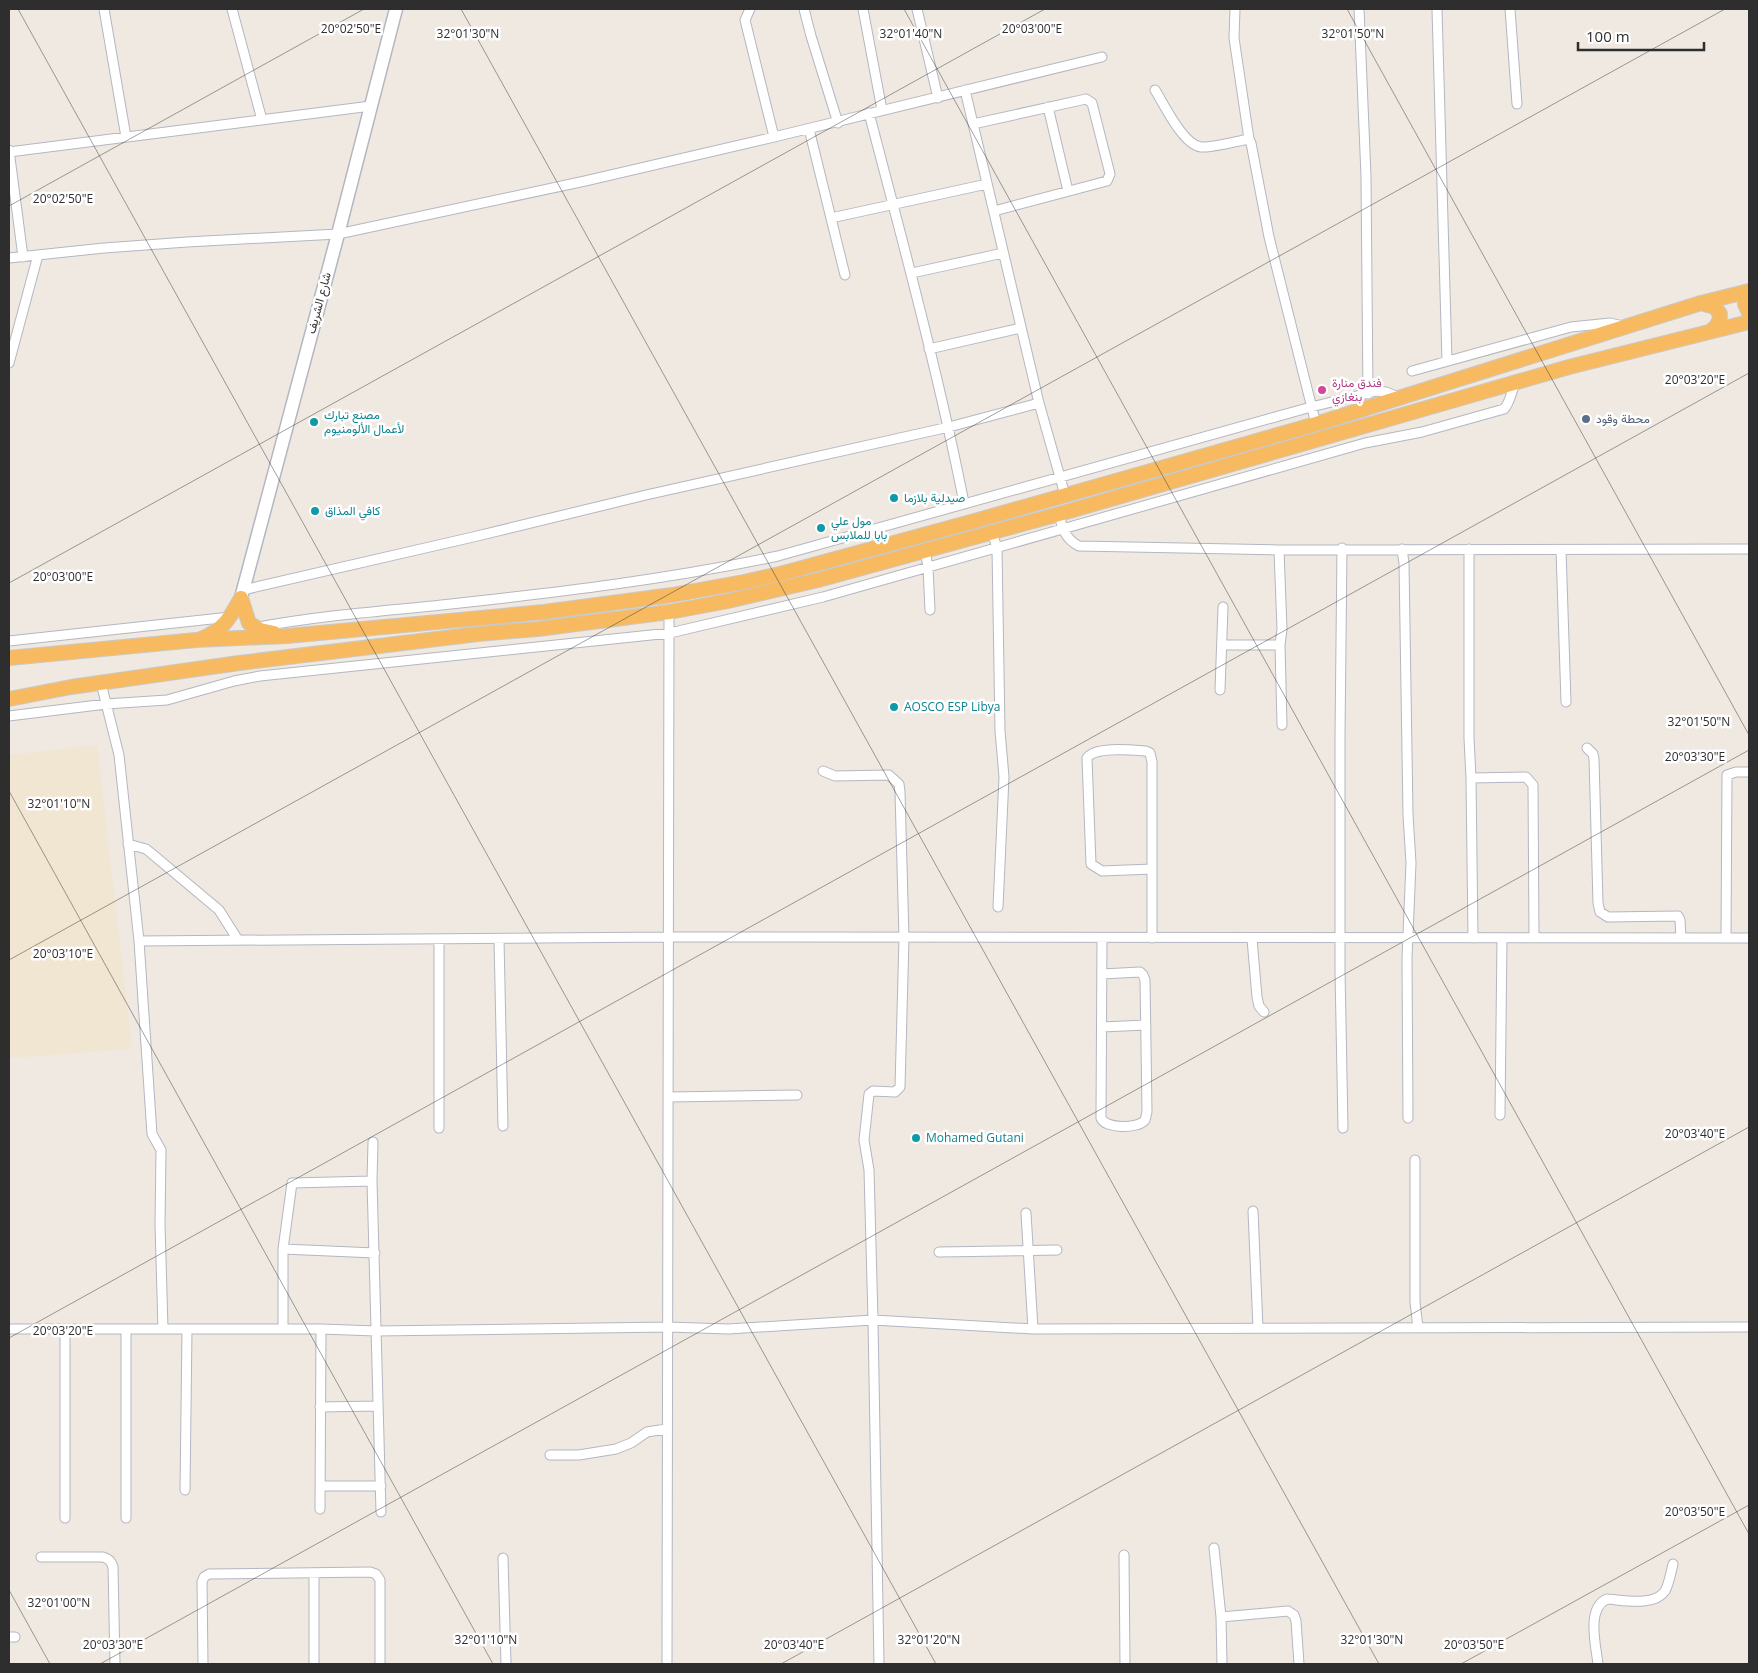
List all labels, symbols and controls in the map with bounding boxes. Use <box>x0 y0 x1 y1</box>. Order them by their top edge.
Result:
text: 20°02'50"E <box>321 20 381 37</box>
text: 20°03'00"E <box>1002 20 1062 37</box>
scale bar <box>1578 20 1704 52</box>
text: 32°01'30"N <box>437 25 499 42</box>
text: 32°01'40"N <box>880 25 942 42</box>
text: 32°01'50"N <box>1322 25 1384 42</box>
text: 100 m <box>1586 26 1630 46</box>
text: 20°02'50"E <box>33 190 93 207</box>
street label: شارع الشريف <box>302 270 336 336</box>
text: 20°03'20"E <box>1665 371 1725 388</box>
place label: فندق منارة بنغازي <box>1332 374 1382 407</box>
marker: فندق منارة بنغازي <box>1316 384 1328 396</box>
place label: مصنع تبارك لأعمال الألومنيوم <box>324 406 404 437</box>
place label: محطة وقود <box>1596 410 1650 427</box>
marker: محطة وقود <box>1580 413 1592 425</box>
marker: مصنع تبارك لأعمال الألومنيوم <box>308 416 320 428</box>
place label: صيدلية بلازما <box>904 489 965 506</box>
marker: صيدلية بلازما <box>888 492 900 504</box>
place label: كافي المذاق <box>325 502 380 521</box>
marker: كافي المذاق <box>309 505 321 517</box>
place label: مول علي بابا للملابس <box>831 512 887 543</box>
marker: مول علي بابا للملابس <box>815 522 827 534</box>
text: 20°03'00"E <box>33 568 93 585</box>
place label: AOSCO ESP Libya <box>904 698 1000 715</box>
marker: AOSCO ESP Libya <box>888 701 900 713</box>
text: 32°01'50"N <box>1668 713 1730 730</box>
text: 20°03'30"E <box>1665 748 1725 765</box>
text: 32°01'10"N <box>28 795 90 812</box>
text: 20°03'10"E <box>33 945 93 962</box>
text: 20°03'40"E <box>1665 1125 1725 1142</box>
place label: Mohamed Gutani <box>926 1129 1024 1146</box>
marker: Mohamed Gutani <box>910 1132 922 1144</box>
text: 20°03'20"E <box>33 1322 93 1339</box>
text: 20°03'50"E <box>1665 1503 1725 1520</box>
text: 32°01'00"N <box>28 1594 90 1611</box>
text: 32°01'10"N <box>455 1631 517 1648</box>
text: 32°01'20"N <box>898 1631 960 1648</box>
text: 32°01'30"N <box>1341 1631 1403 1648</box>
text: 20°03'30"E <box>83 1636 143 1653</box>
text: 20°03'40"E <box>764 1636 824 1653</box>
text: 20°03'50"E <box>1444 1636 1504 1653</box>

